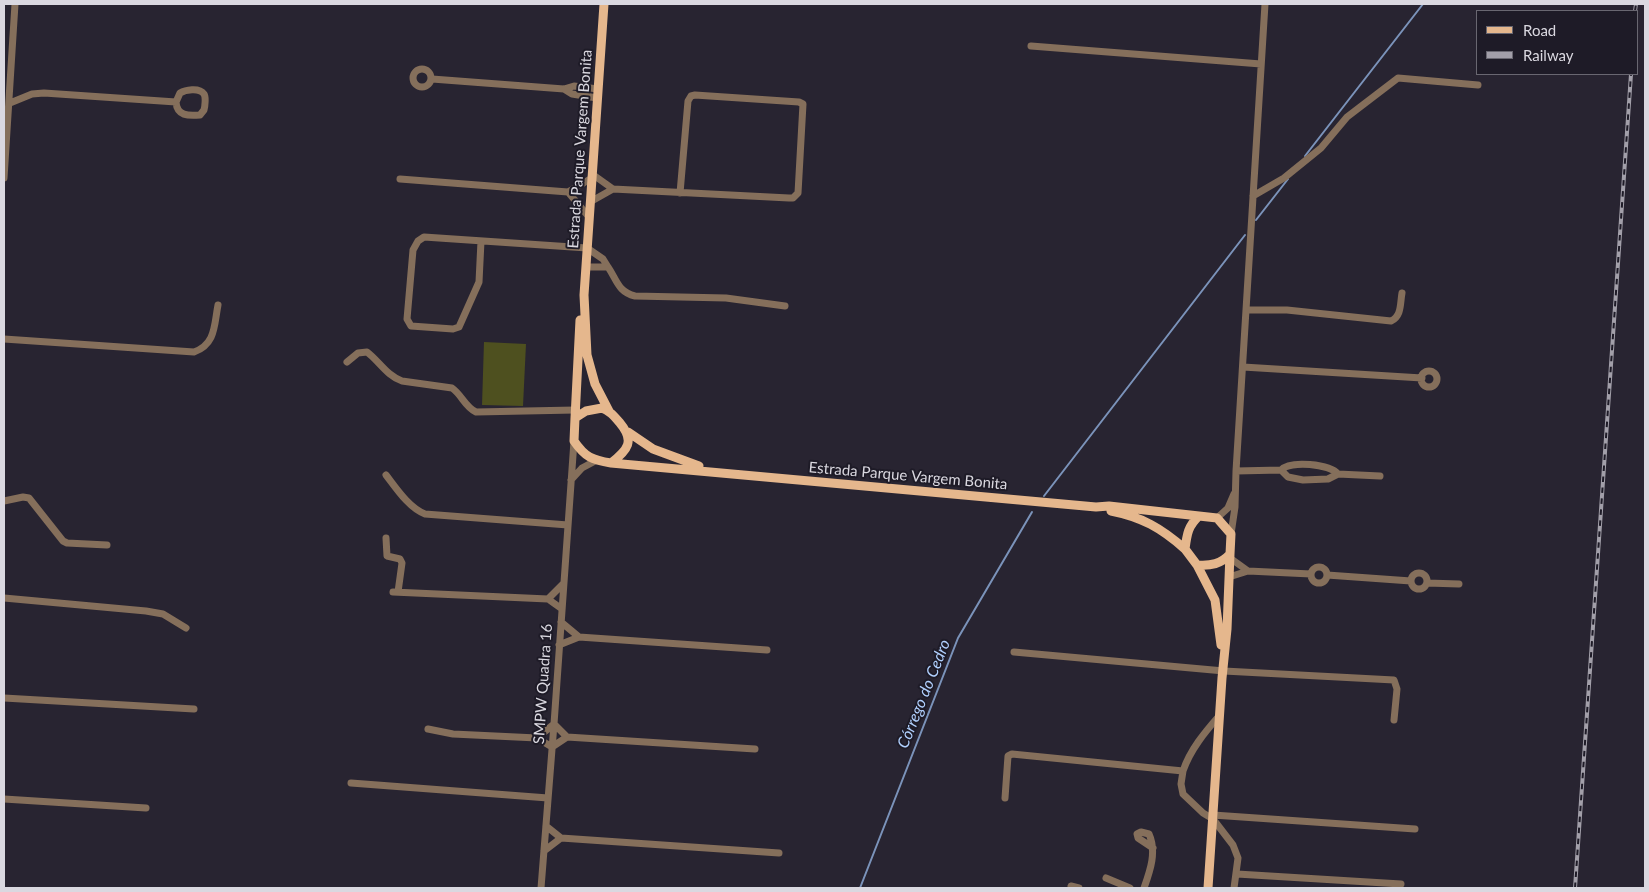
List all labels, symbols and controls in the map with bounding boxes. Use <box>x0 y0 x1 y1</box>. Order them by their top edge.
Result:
legend <box>1476 10 1639 75</box>
text: Road <box>1523 21 1556 39</box>
text: Railway <box>1523 46 1574 64</box>
street label: Estrada Parque Vargem Bonita <box>564 49 596 249</box>
street label: Estrada Parque Vargem Bonita <box>808 458 1008 494</box>
street label: SMPW Quadra 16 <box>530 623 556 745</box>
water label: Córrego do Cedro <box>893 637 955 751</box>

